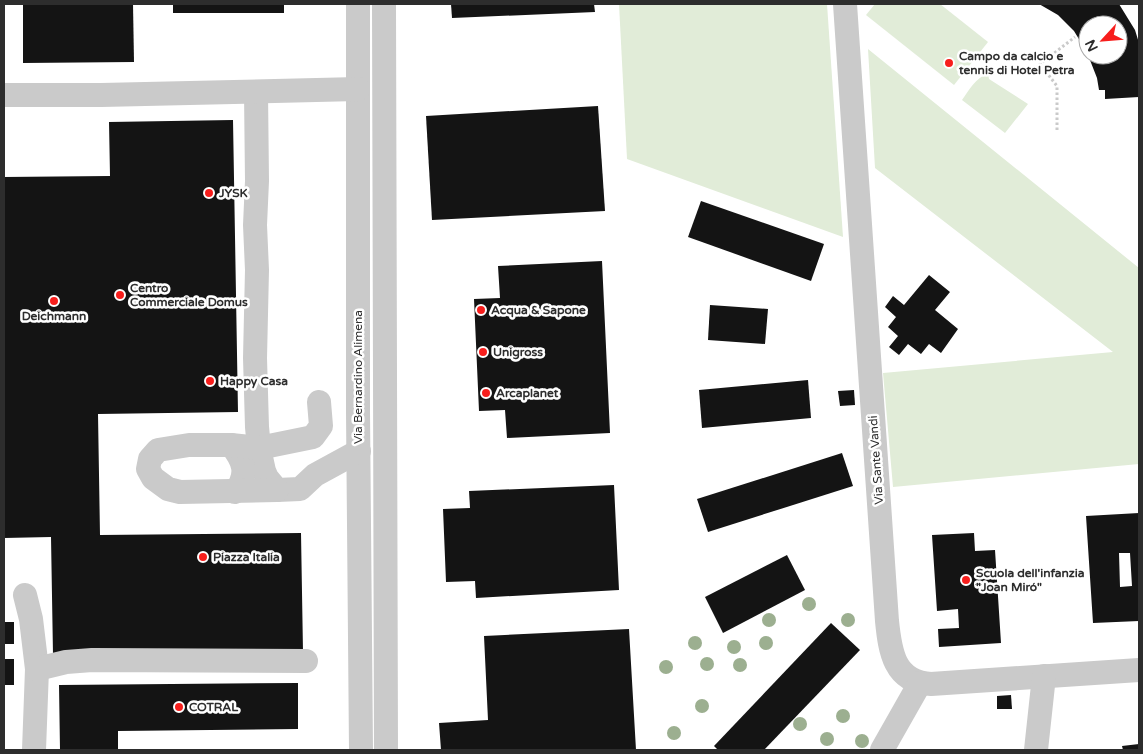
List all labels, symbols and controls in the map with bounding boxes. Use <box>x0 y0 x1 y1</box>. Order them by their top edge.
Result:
north arrow <box>1078 15 1128 65</box>
text: N <box>1082 37 1102 54</box>
place label: Campo da calcio e tennis di Hotel Petra <box>958 49 1075 77</box>
marker: Campo da calcio e tennis di Hotel Petra <box>943 57 955 69</box>
place label: JYSK <box>218 186 248 200</box>
marker: JYSK <box>203 187 215 199</box>
place label: Centro Commerciale Domus <box>130 281 248 309</box>
marker: Centro Commerciale Domus <box>114 289 126 301</box>
marker: Deichmann <box>48 295 60 307</box>
place label: Acqua & Sapone <box>491 303 586 318</box>
marker: Acqua & Sapone <box>475 304 487 316</box>
place label: Deichmann <box>22 309 86 323</box>
street label: Via Bernardino Alimena <box>351 310 365 444</box>
place label: Unigross <box>493 345 543 360</box>
marker: Unigross <box>477 346 489 358</box>
place label: Happy Casa <box>220 374 288 389</box>
marker: Happy Casa <box>204 375 216 387</box>
place label: Arcaplanet <box>496 386 559 401</box>
marker: Arcaplanet <box>480 387 492 399</box>
street label: Via Sante Vandi <box>866 415 886 505</box>
place label: Piazza Italia <box>213 550 280 564</box>
marker: Piazza Italia <box>197 551 209 563</box>
place label: Scuola dell'infanzia "Joan Miró" <box>976 566 1085 594</box>
marker: Scuola dell'infanzia "Joan Miró" <box>960 574 972 586</box>
place label: COTRAL <box>189 700 238 714</box>
marker: COTRAL <box>173 701 185 713</box>

